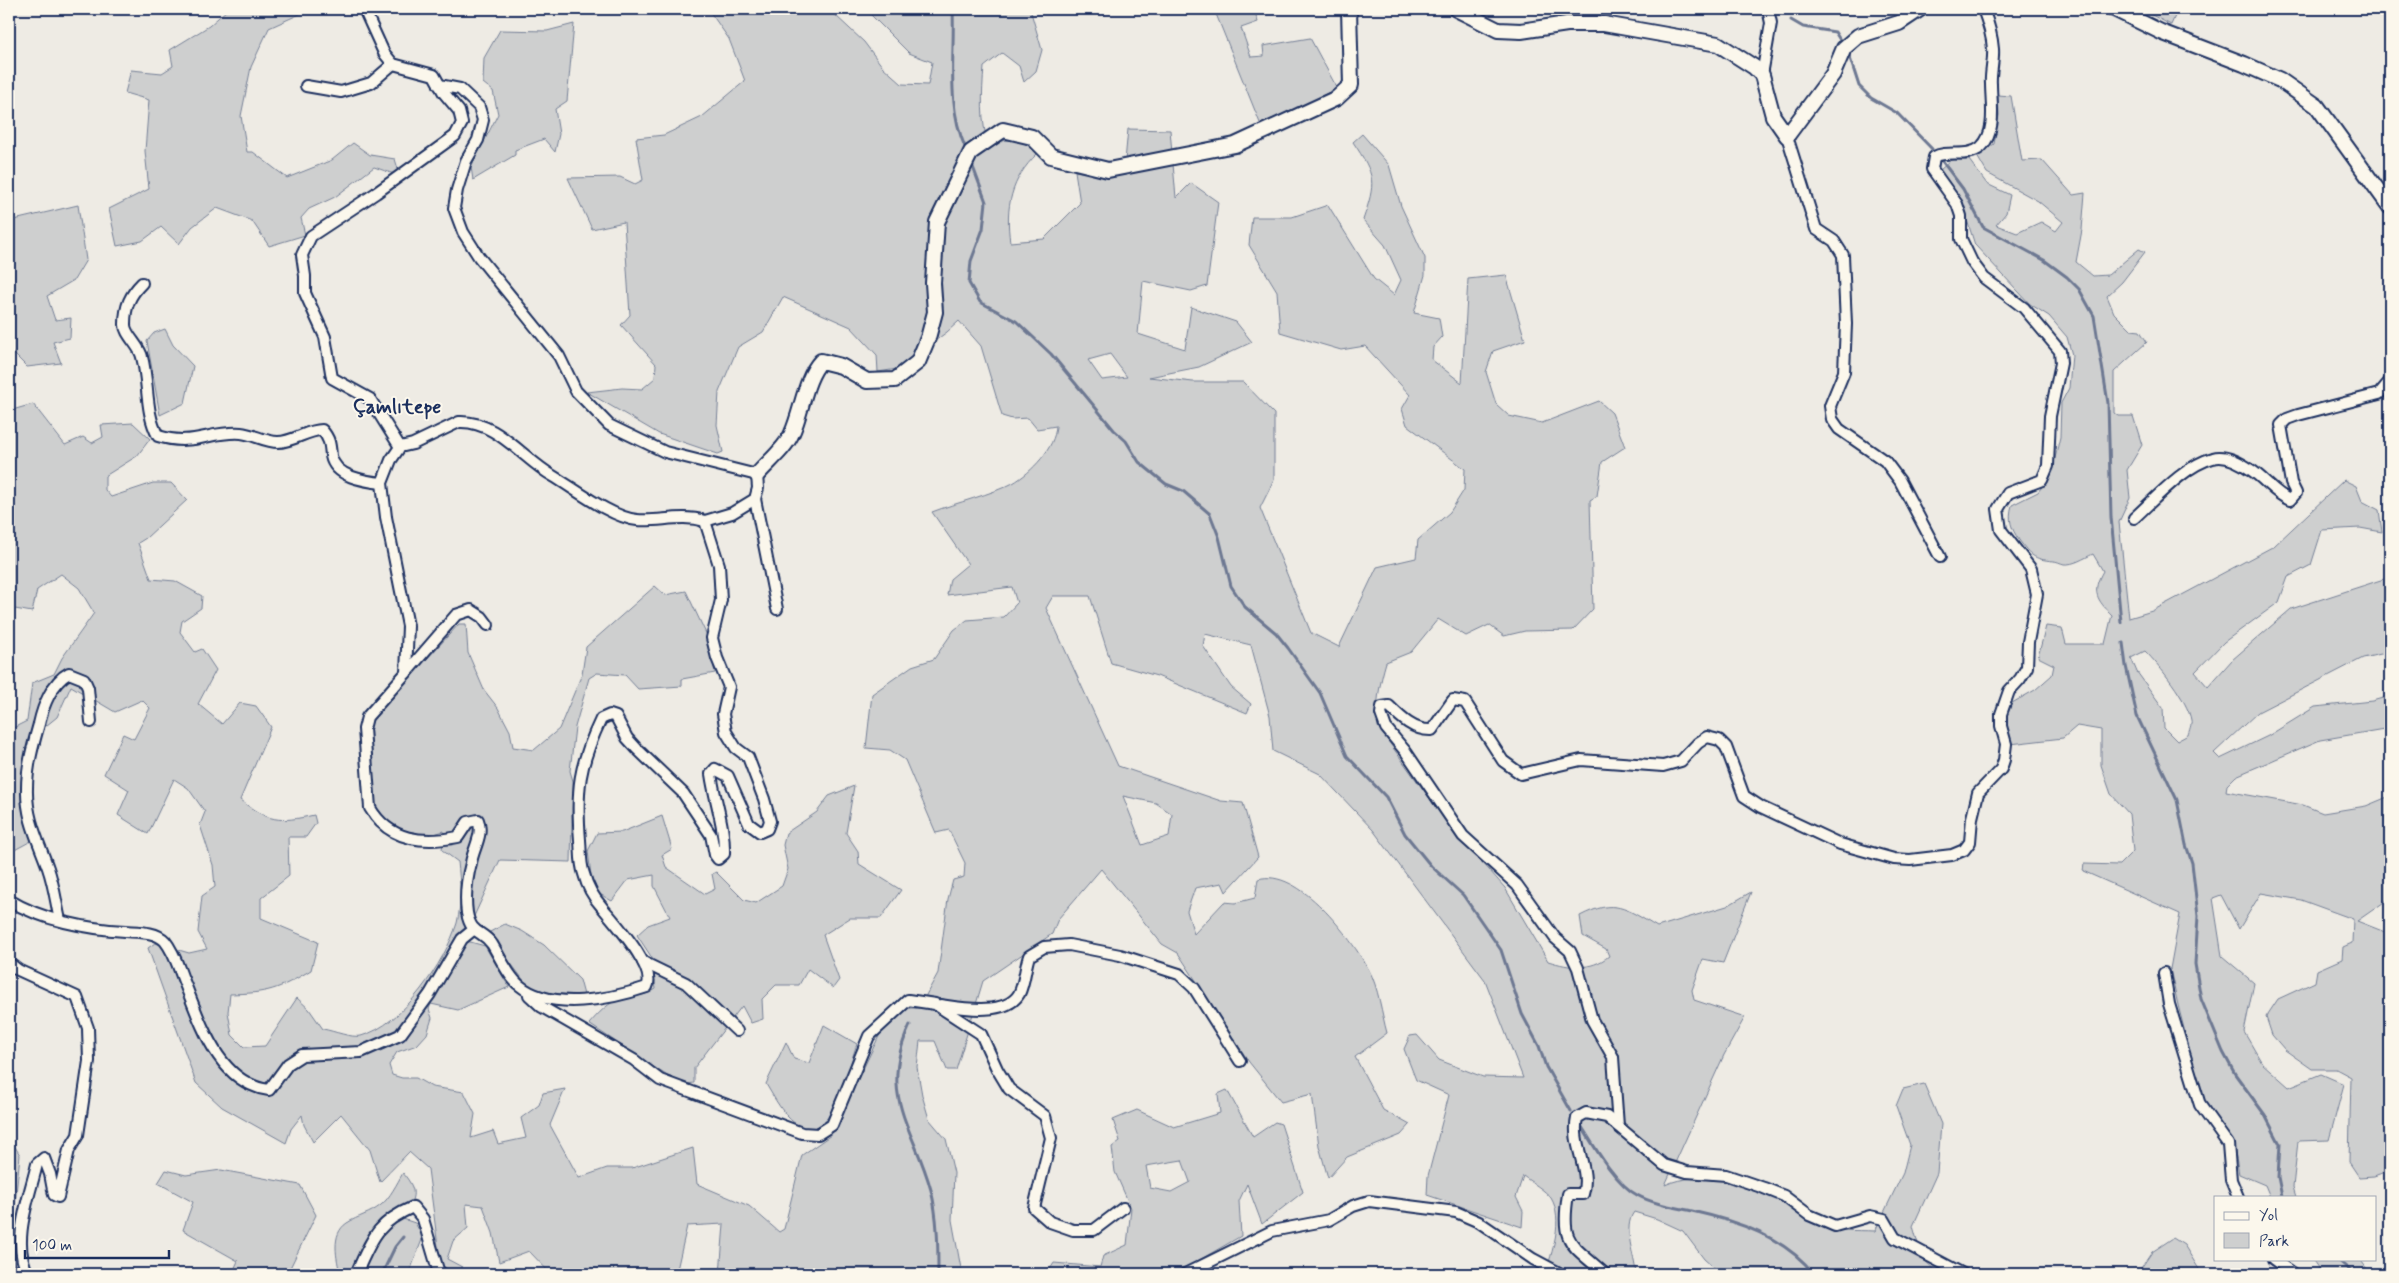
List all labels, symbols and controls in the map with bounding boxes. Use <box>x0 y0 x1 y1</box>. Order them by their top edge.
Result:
district label: Çamlıtepe <box>353 394 441 421</box>
legend <box>2214 1196 2376 1260</box>
text: Yol <box>2259 1206 2278 1226</box>
scale bar <box>25 1228 169 1260</box>
text: Park <box>2259 1232 2289 1252</box>
text: 100 m <box>32 1236 72 1256</box>

